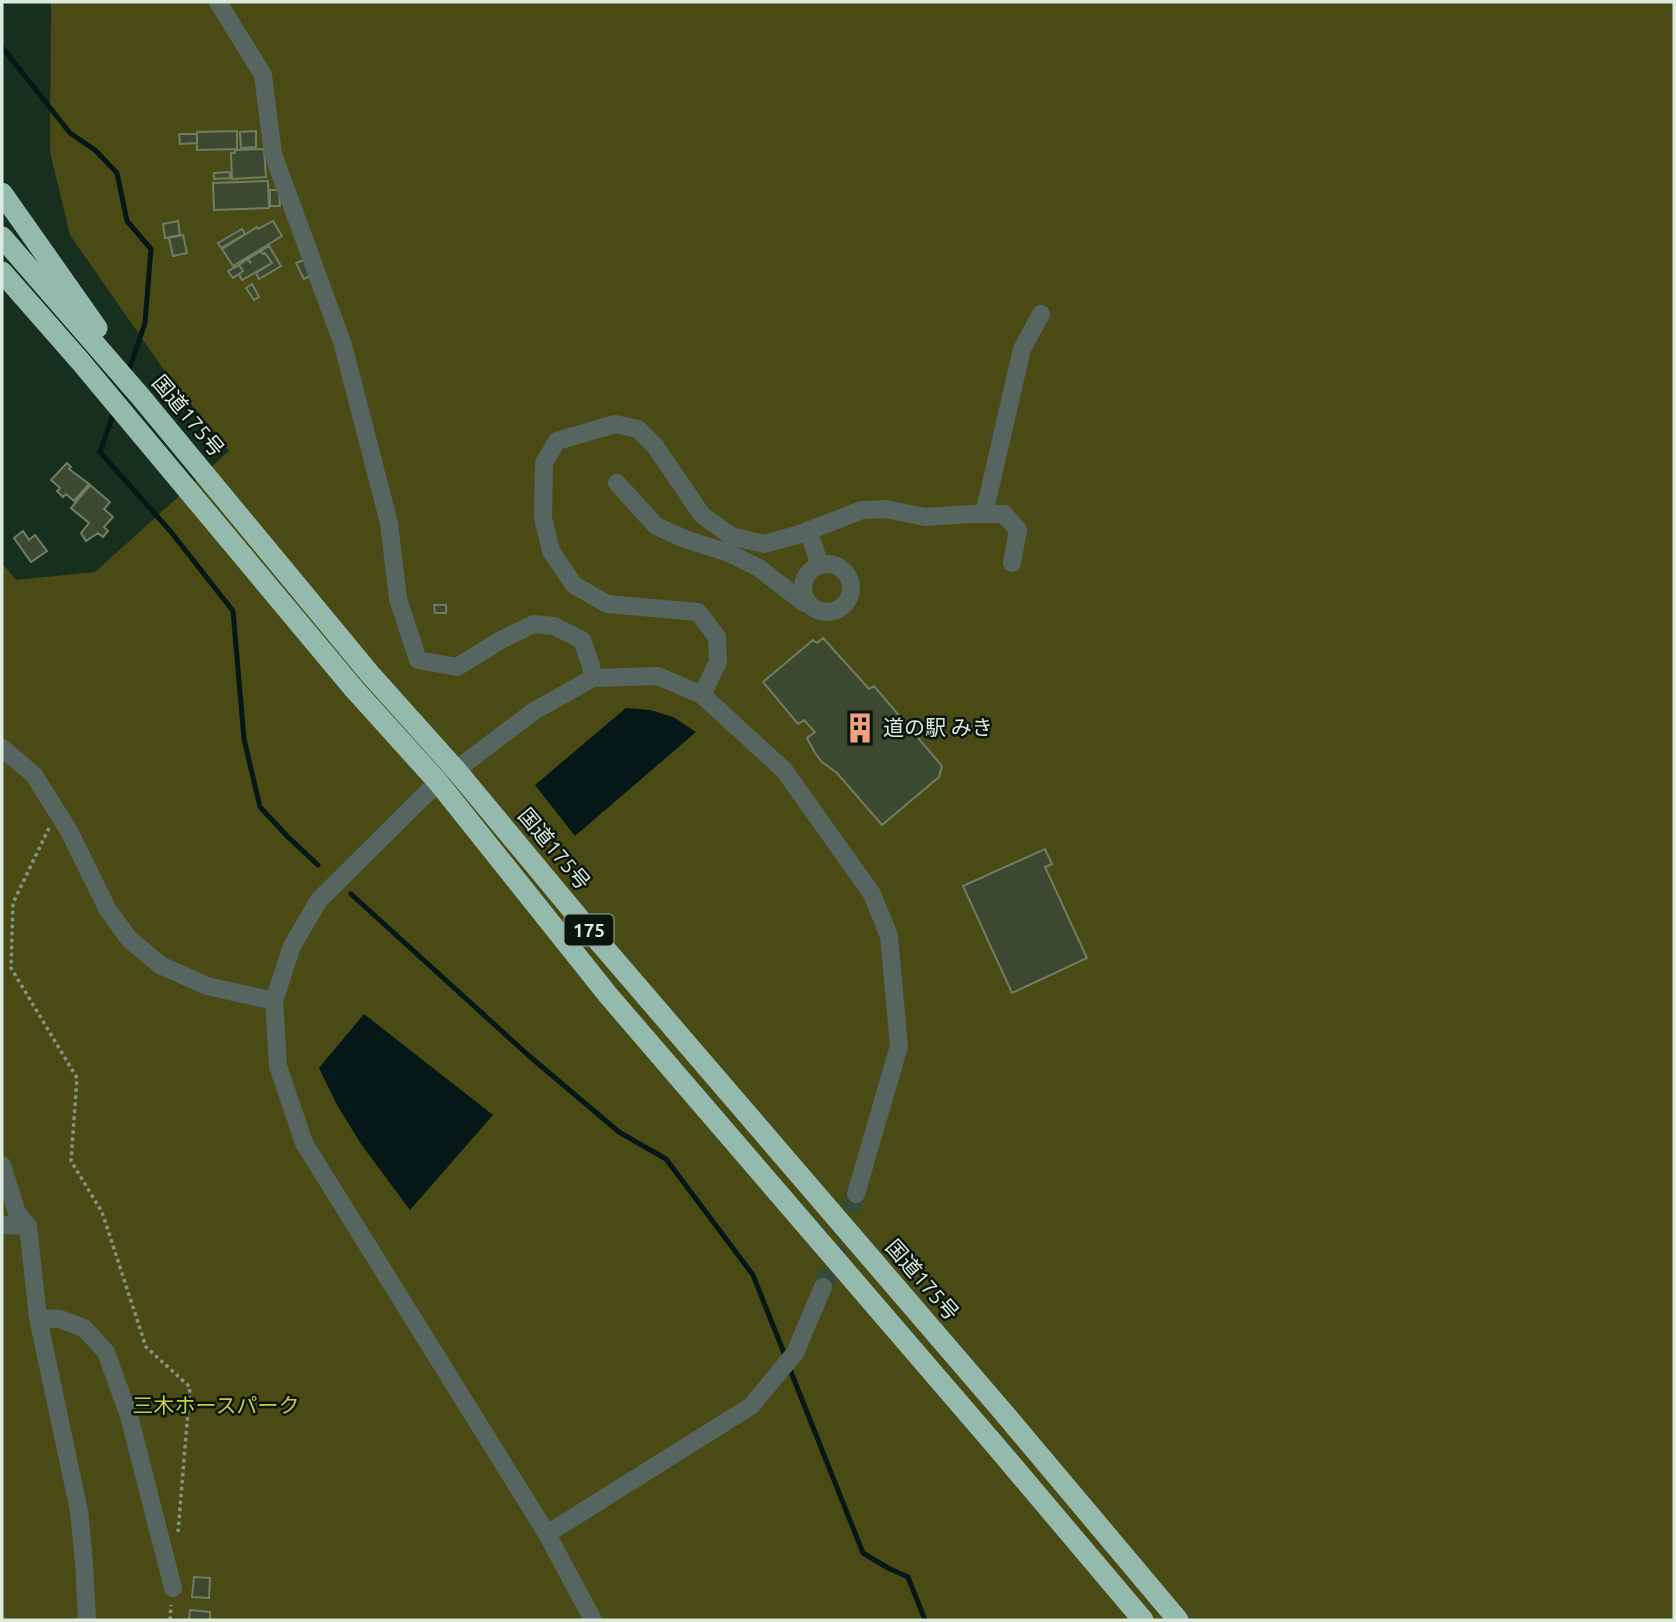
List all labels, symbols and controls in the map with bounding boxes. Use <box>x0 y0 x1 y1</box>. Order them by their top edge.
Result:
street label: 国道175号 <box>148 370 230 461</box>
building icon: 道の駅 みき <box>843 711 877 745</box>
place label: 道の駅 みき <box>883 715 993 739</box>
street label: 国道175号 <box>514 803 596 894</box>
road number: 175 <box>564 914 614 946</box>
street label: 国道175号 <box>881 1234 964 1324</box>
park label: 三木ホースパーク <box>133 1393 299 1417</box>

